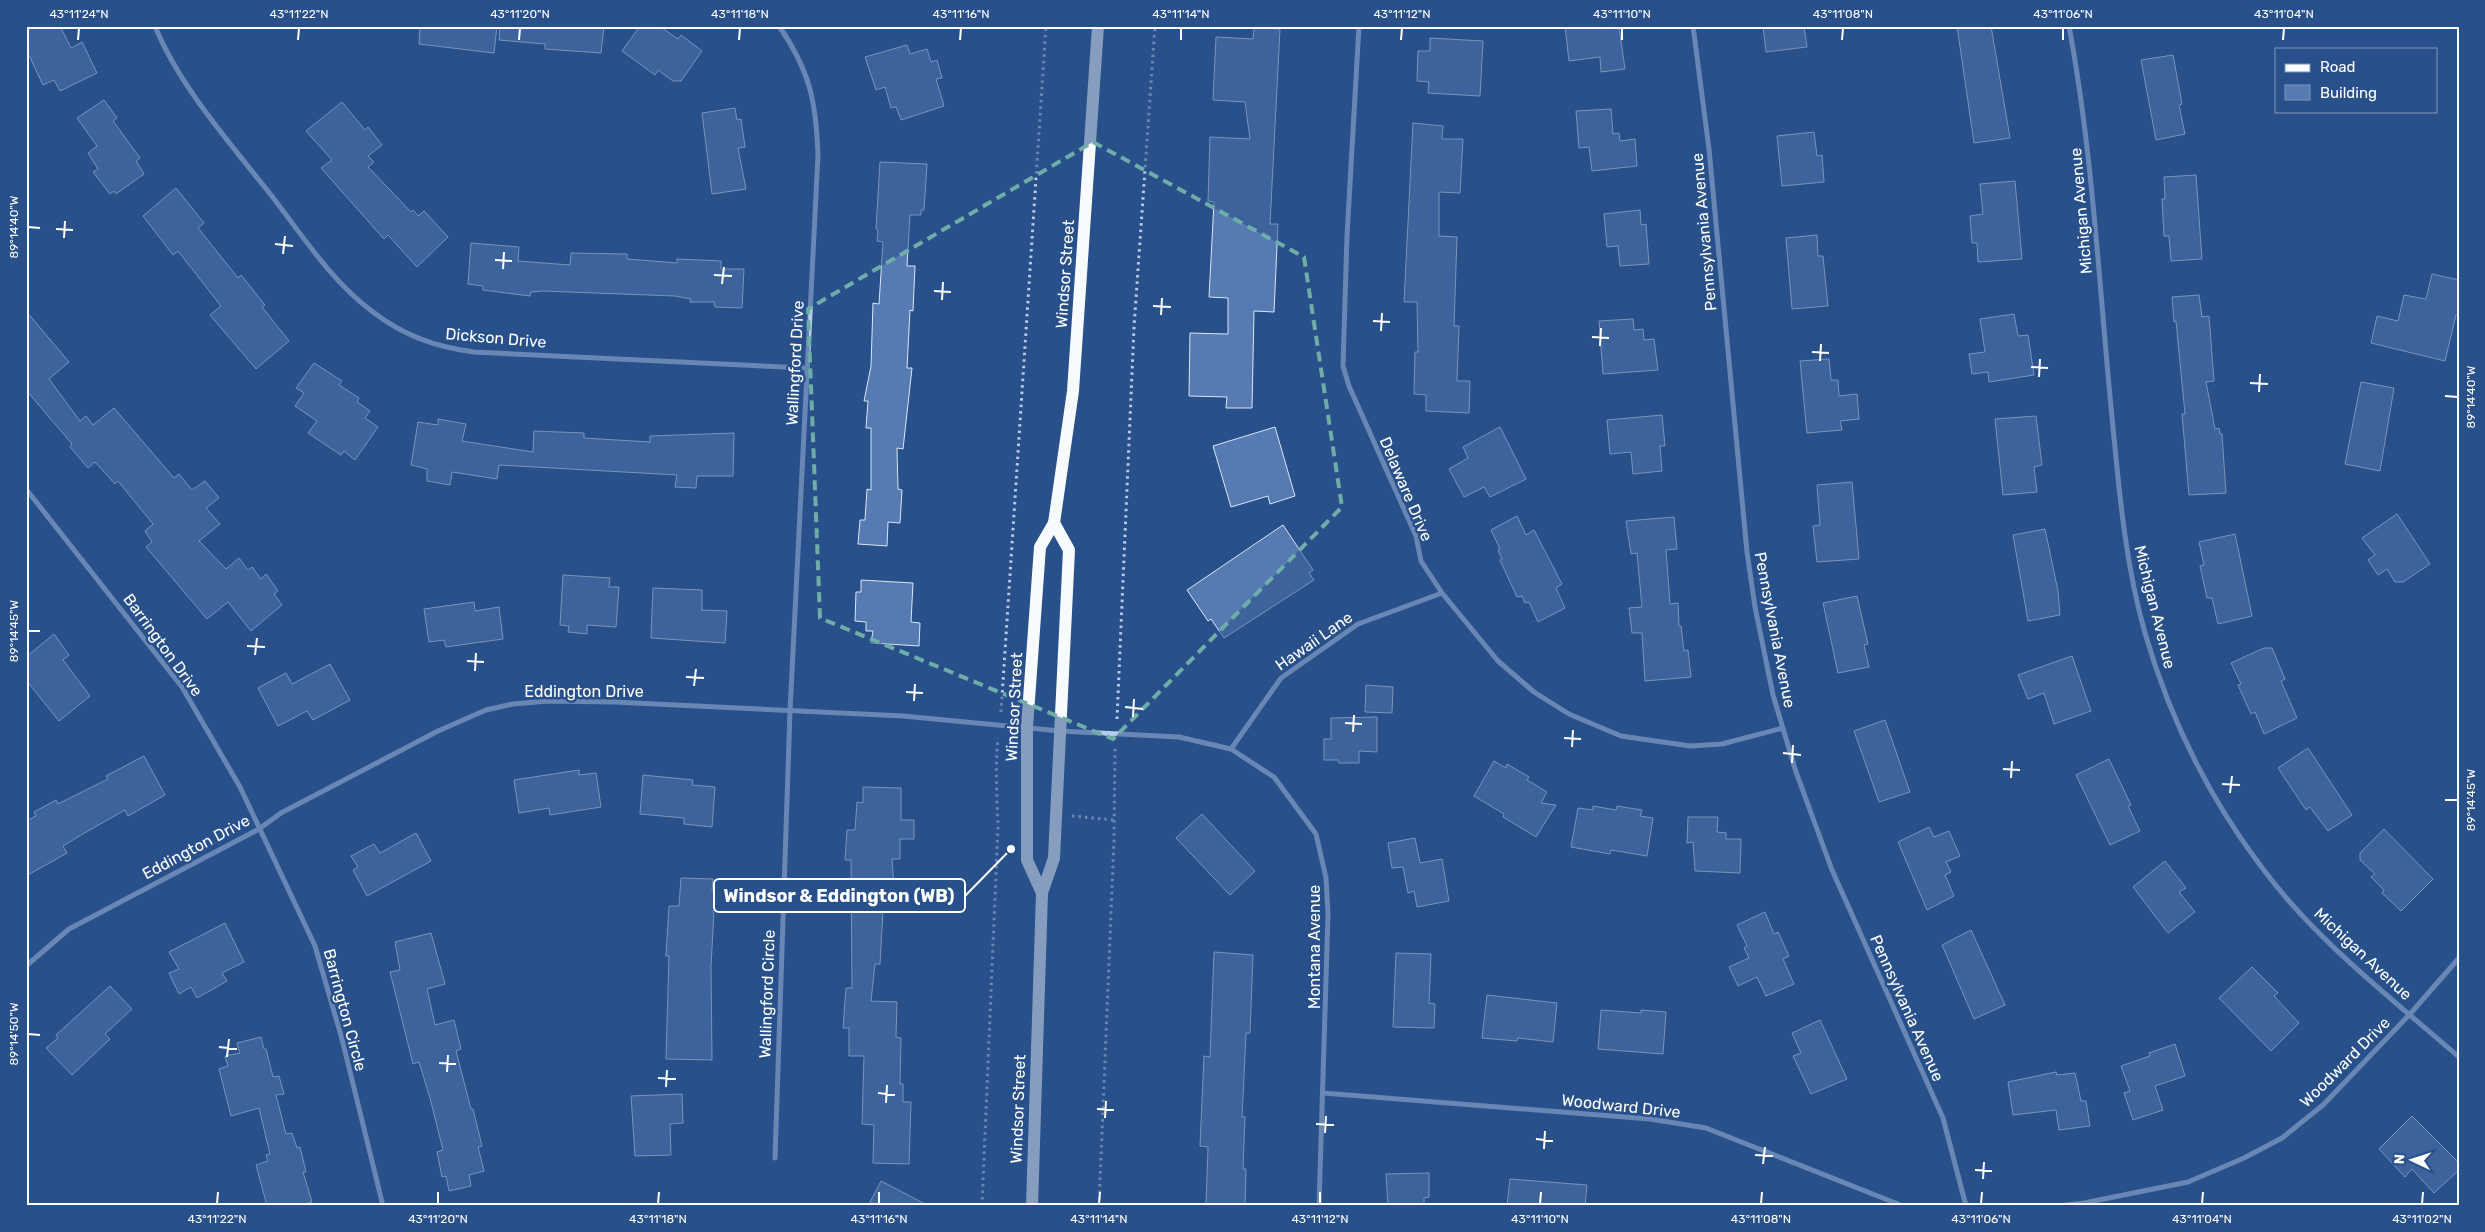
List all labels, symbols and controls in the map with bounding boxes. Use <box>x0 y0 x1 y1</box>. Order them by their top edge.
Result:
text: 43°11'24"N <box>49 7 109 21</box>
text: 43°11'22"N <box>269 7 329 21</box>
text: 43°11'20"N <box>490 7 550 21</box>
text: 43°11'18"N <box>711 7 769 21</box>
text: 43°11'16"N <box>933 7 989 21</box>
text: 43°11'14"N <box>1152 7 1210 21</box>
text: 43°11'12"N <box>1373 7 1431 21</box>
text: 43°11'10"N <box>1593 7 1651 21</box>
text: 43°11'08"N <box>1813 7 1873 21</box>
text: 43°11'06"N <box>2033 7 2093 21</box>
text: 43°11'04"N <box>2254 7 2314 21</box>
legend <box>2275 48 2438 112</box>
text: Road <box>2320 58 2356 76</box>
text: Building <box>2320 84 2377 102</box>
street label: Michigan Avenue <box>2066 147 2096 275</box>
street label: Pennsylvania Avenue <box>1688 152 1720 312</box>
text: 89°14'40"W <box>7 195 21 258</box>
street label: Windsor Street <box>1052 219 1078 329</box>
street label: Wallingford Drive <box>782 300 808 426</box>
street label: Dickson Drive <box>445 324 547 352</box>
text: 89°14'40"W <box>2464 365 2478 428</box>
street label: Delaware Drive <box>1375 434 1437 544</box>
street label: Michigan Avenue <box>2130 543 2180 671</box>
street label: Pennsylvania Avenue <box>1751 550 1799 710</box>
street label: Barrington Drive <box>119 590 207 700</box>
text: 89°14'45"W <box>7 599 21 662</box>
street label: Hawaii Lane <box>1272 607 1356 675</box>
street label: Windsor Street <box>1002 652 1026 762</box>
street label: Eddington Drive <box>524 682 644 701</box>
text: 89°14'45"W <box>2464 768 2478 831</box>
street label: Eddington Drive <box>139 811 253 883</box>
callout: Windsor & Eddington (WB) <box>714 879 965 912</box>
text: Windsor & Eddington (WB) <box>723 885 955 907</box>
street label: Montana Avenue <box>1305 885 1324 1009</box>
street label: Michigan Avenue <box>2310 904 2416 1004</box>
street label: Wallingford Circle <box>755 929 779 1059</box>
street label: Pennsylvania Avenue <box>1866 932 1948 1084</box>
street label: Barrington Circle <box>320 947 370 1073</box>
text: 89°14'50"W <box>7 1002 21 1066</box>
street label: Woodward Drive <box>2296 1013 2394 1111</box>
street label: Windsor Street <box>1007 1054 1029 1164</box>
street label: Woodward Drive <box>1561 1090 1682 1122</box>
north arrow <box>2388 1134 2438 1184</box>
text: N <box>2391 1154 2408 1165</box>
text: 43°11'22"N <box>187 1212 247 1226</box>
text: 43°11'20"N <box>408 1212 468 1226</box>
text: 43°11'18"N <box>629 1212 687 1226</box>
text: 43°11'16"N <box>851 1212 907 1226</box>
text: 43°11'14"N <box>1070 1212 1128 1226</box>
text: 43°11'12"N <box>1291 1212 1349 1226</box>
text: 43°11'10"N <box>1511 1212 1569 1226</box>
text: 43°11'08"N <box>1731 1212 1791 1226</box>
text: 43°11'06"N <box>1951 1212 2011 1226</box>
text: 43°11'04"N <box>2172 1212 2232 1226</box>
text: 43°11'02"N <box>2392 1212 2452 1226</box>

